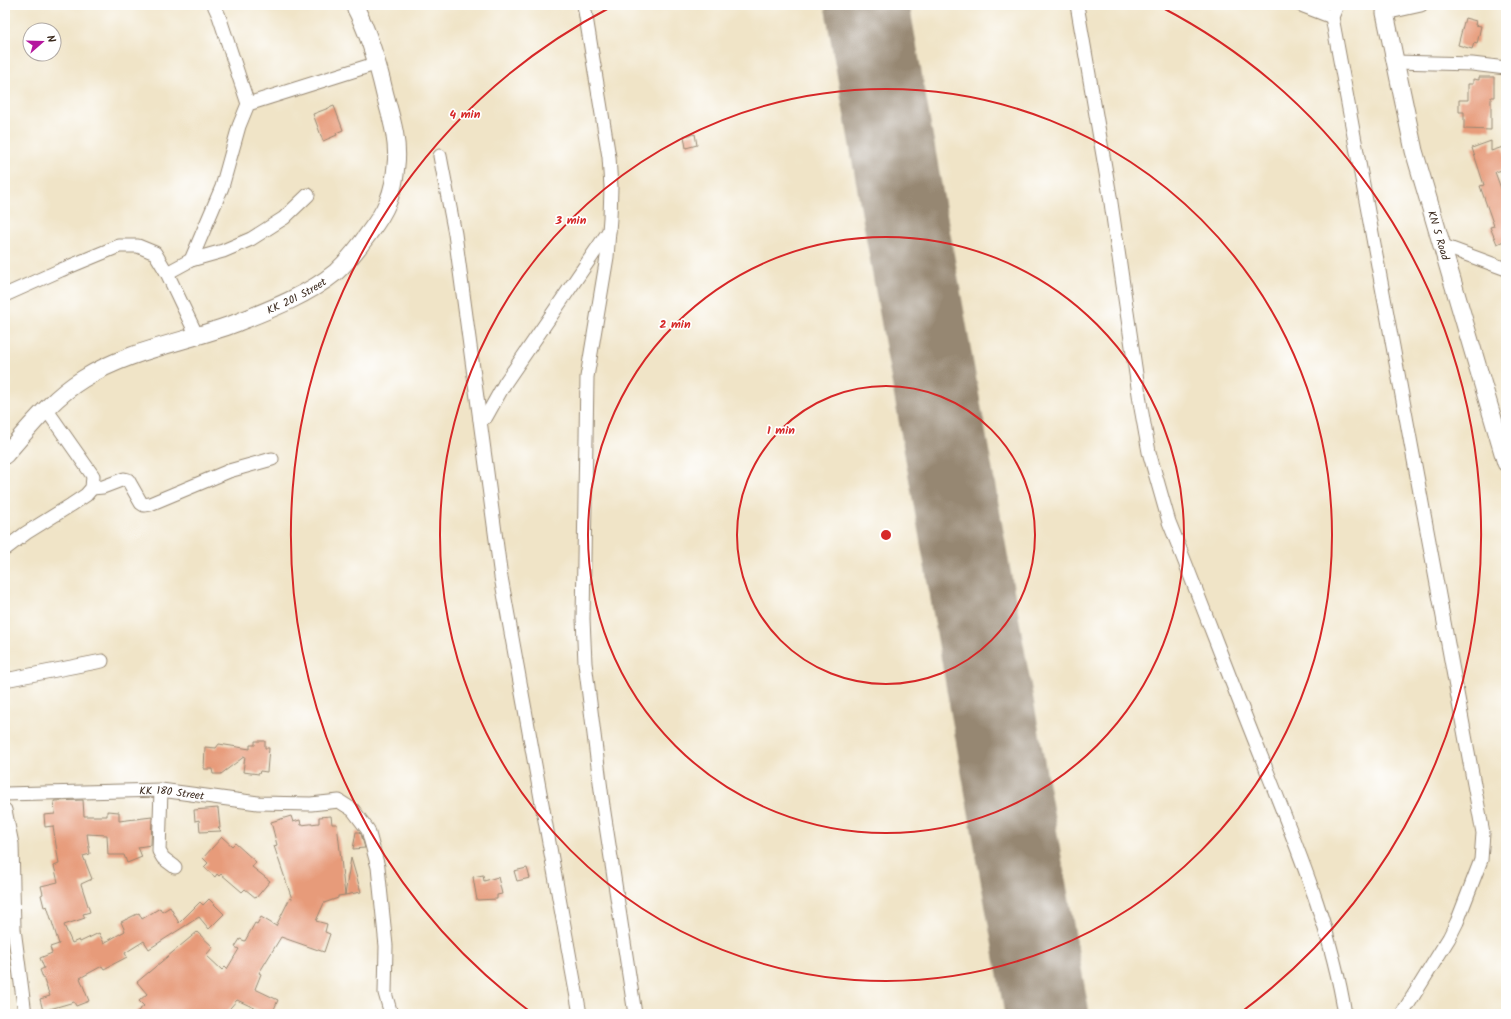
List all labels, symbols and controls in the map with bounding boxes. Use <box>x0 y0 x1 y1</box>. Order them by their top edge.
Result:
north arrow <box>22 22 62 62</box>
text: N <box>41 33 60 45</box>
text: 4 min <box>450 105 481 124</box>
street label: KN 5 Road <box>1422 209 1454 263</box>
text: 3 min <box>555 211 587 230</box>
street label: KK 201 Street <box>264 273 331 320</box>
text: 2 min <box>659 315 691 334</box>
text: 1 min <box>767 421 795 440</box>
centre of rings <box>879 528 893 542</box>
street label: KK 180 Street <box>139 782 206 806</box>

